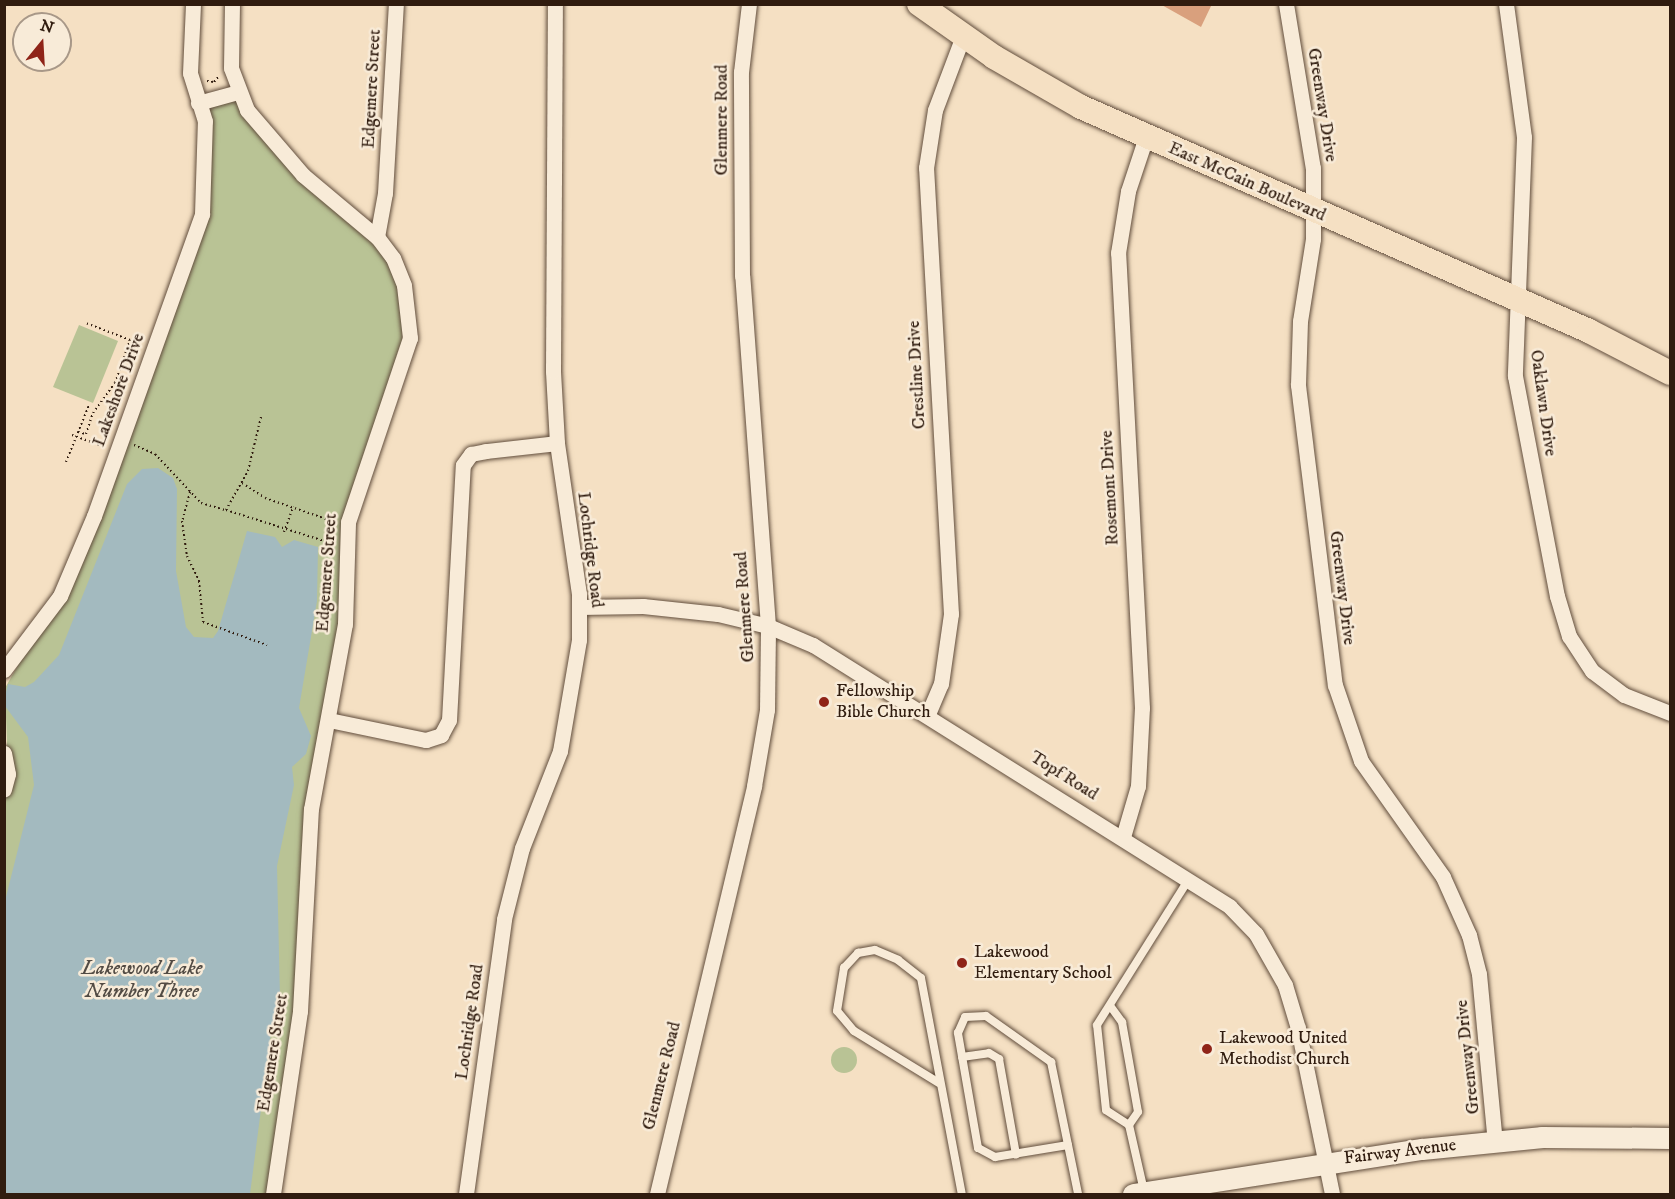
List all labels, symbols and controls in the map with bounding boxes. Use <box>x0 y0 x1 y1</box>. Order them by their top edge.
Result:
north arrow <box>12 12 72 72</box>
text: N <box>38 15 56 38</box>
street label: Edgemere Street <box>358 29 386 149</box>
street label: Greenway Drive <box>1302 47 1342 163</box>
street label: Glenmere Road <box>711 65 733 175</box>
street label: East McCain Boulevard <box>1165 137 1329 227</box>
street label: Crestline Drive <box>903 320 931 430</box>
street label: Lakeshore Drive <box>89 330 149 450</box>
street label: Oaklawn Drive <box>1525 348 1561 458</box>
street label: Rosemont Drive <box>1096 430 1124 546</box>
street label: Lochridge Road <box>572 491 608 609</box>
street label: Edgemere Street <box>312 513 342 633</box>
street label: Greenway Drive <box>1324 530 1360 646</box>
street label: Glenmere Road <box>730 551 760 663</box>
place label: Fellowship Bible Church <box>836 681 931 724</box>
marker: Fellowship Bible Church <box>817 695 831 709</box>
street label: Topf Road <box>1026 747 1102 805</box>
place label: Lakewood Elementary School <box>974 942 1112 984</box>
water label: Lakewood Lake Number Three <box>82 956 202 1003</box>
marker: Lakewood Elementary School <box>955 956 969 970</box>
street label: Lochridge Road <box>451 963 489 1081</box>
street label: Edgemere Street <box>253 992 293 1114</box>
street label: Greenway Drive <box>1451 999 1485 1115</box>
street label: Glenmere Road <box>638 1020 686 1132</box>
place label: Lakewood United Methodist Church <box>1219 1028 1350 1070</box>
marker: Lakewood United Methodist Church <box>1200 1042 1214 1056</box>
street label: Fairway Avenue <box>1343 1134 1457 1170</box>

